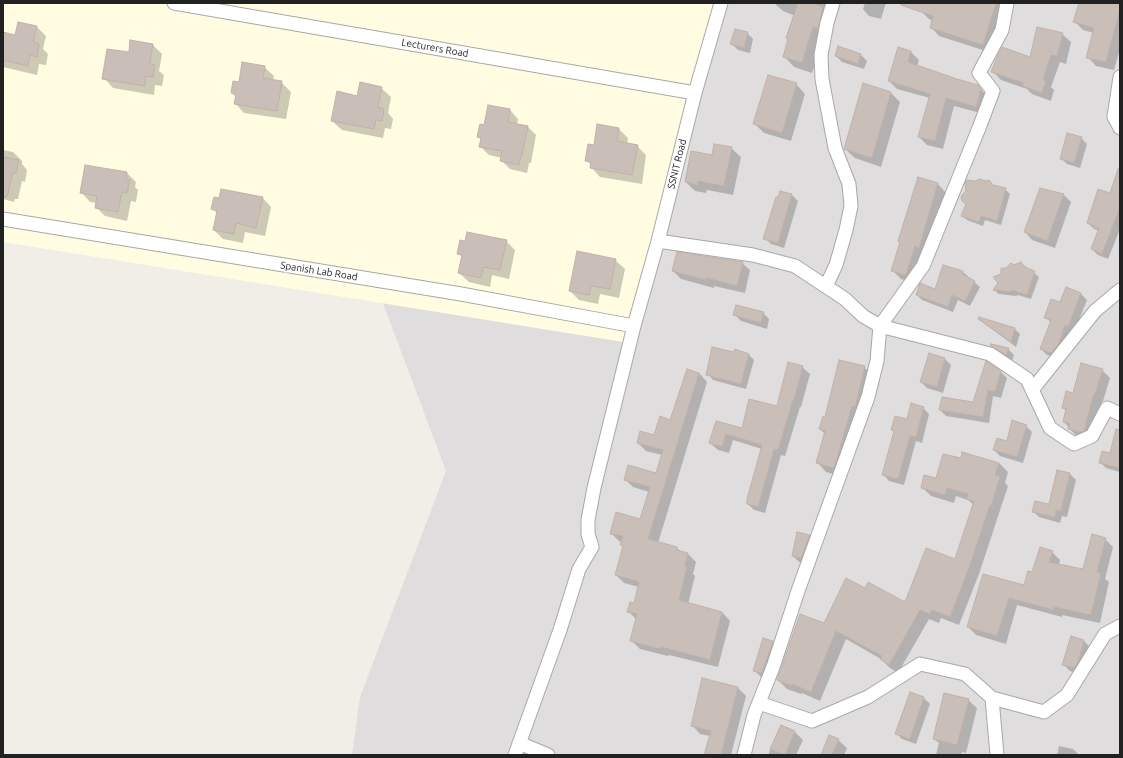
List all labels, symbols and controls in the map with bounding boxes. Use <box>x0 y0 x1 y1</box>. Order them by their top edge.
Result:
street label: Lecturers Road <box>401 36 469 60</box>
street label: SSNIT Road <box>665 138 689 190</box>
street label: Spanish Lab Road <box>279 259 359 283</box>

